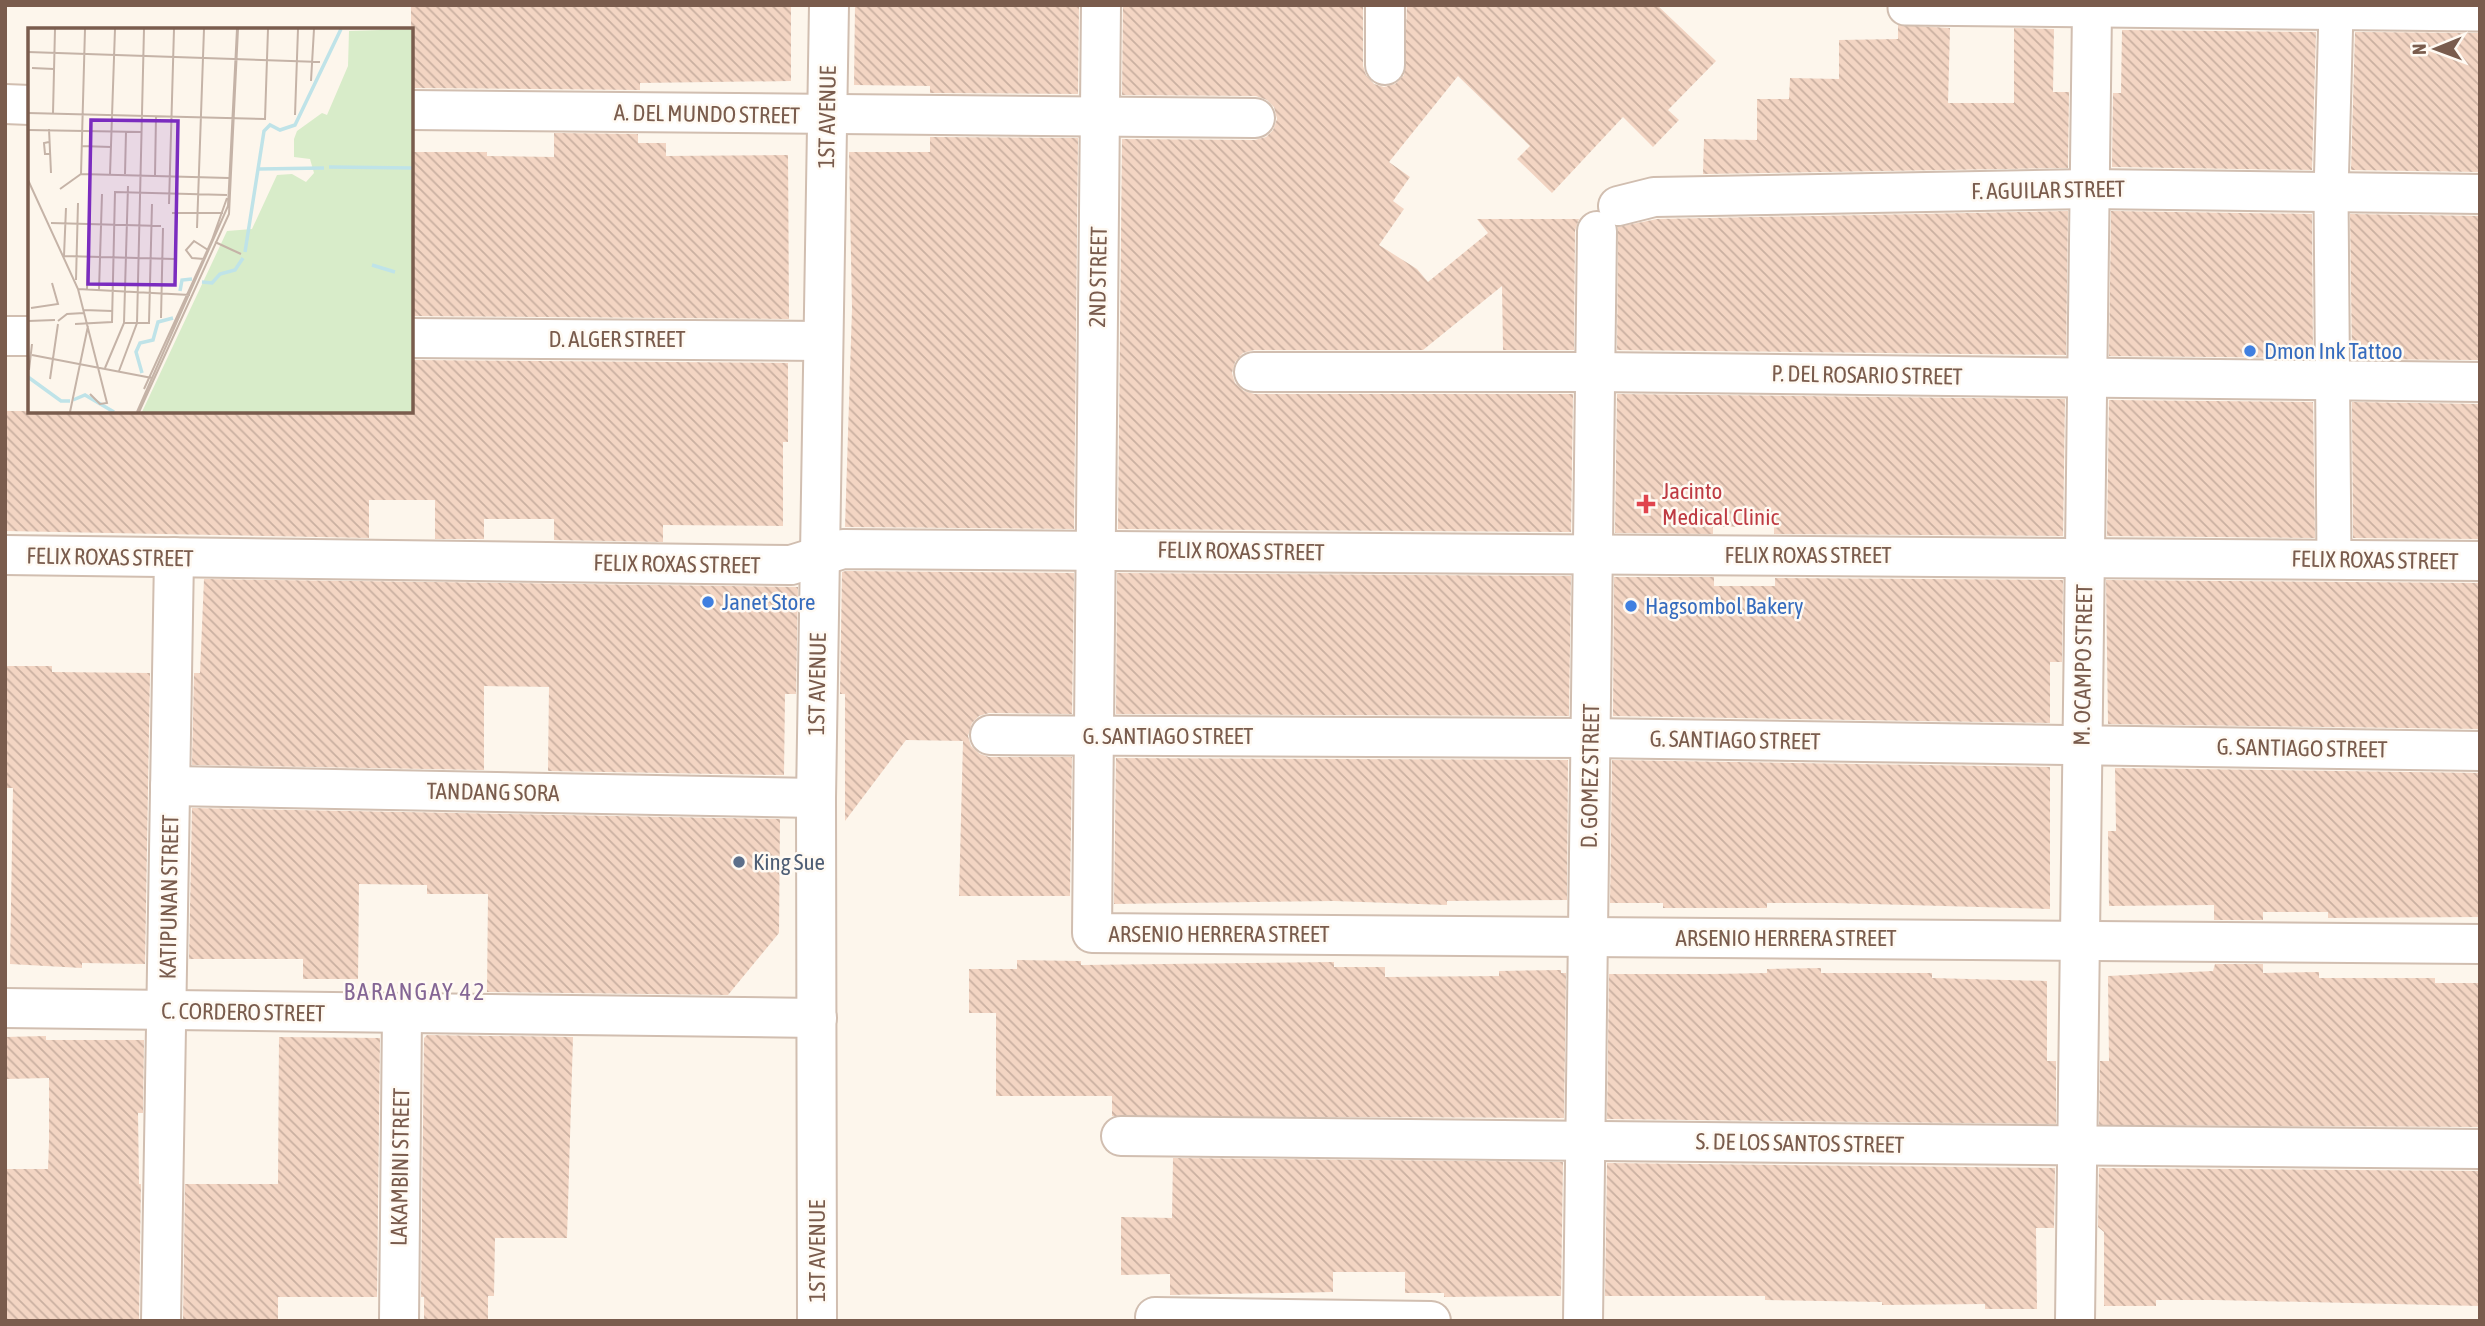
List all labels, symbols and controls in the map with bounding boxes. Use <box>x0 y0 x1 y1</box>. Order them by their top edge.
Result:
north arrow <box>2401 14 2471 84</box>
inset map <box>28 28 413 413</box>
text: N <box>2408 43 2430 55</box>
street label: 1ST AVENUE <box>813 65 841 168</box>
street label: A. DEL MUNDO STREET <box>614 99 800 129</box>
street label: F. AGUILAR STREET <box>1971 176 2125 204</box>
street label: 2ND STREET <box>1084 226 1112 328</box>
street label: D. ALGER STREET <box>549 326 685 352</box>
place label: Dmon Ink Tattoo <box>2264 338 2403 364</box>
marker: Dmon Ink Tattoo <box>2242 343 2258 359</box>
street label: P. DEL ROSARIO STREET <box>1771 360 1963 390</box>
place label: Jacinto Medical Clinic <box>1662 478 1780 530</box>
marker: Jacinto Medical Clinic <box>1636 494 1656 514</box>
street label: FELIX ROXAS STREET <box>1157 537 1325 565</box>
street label: FELIX ROXAS STREET <box>1724 542 1892 568</box>
street label: FELIX ROXAS STREET <box>26 543 194 571</box>
street label: FELIX ROXAS STREET <box>2291 546 2459 574</box>
street label: FELIX ROXAS STREET <box>593 550 761 578</box>
street label: M. OCAMPO STREET <box>2069 584 2097 746</box>
place label: Janet Store <box>722 589 816 615</box>
place label: Hagsombol Bakery <box>1645 593 1803 619</box>
marker: Janet Store <box>700 594 716 610</box>
marker: Hagsombol Bakery <box>1623 598 1639 614</box>
street label: 1ST AVENUE <box>803 632 831 735</box>
street label: D. GOMEZ STREET <box>1576 703 1604 849</box>
street label: G. SANTIAGO STREET <box>1083 723 1253 749</box>
street label: G. SANTIAGO STREET <box>1649 726 1821 754</box>
street label: G. SANTIAGO STREET <box>2216 734 2388 762</box>
street label: TANDANG SORA <box>426 778 560 806</box>
street label: KATIPUNAN STREET <box>155 814 183 980</box>
place label: King Sue <box>753 849 825 875</box>
marker: King Sue <box>731 854 747 870</box>
street label: ARSENIO HERRERA STREET <box>1108 921 1330 947</box>
street label: ARSENIO HERRERA STREET <box>1675 925 1897 951</box>
district label: BARANGAY 42 <box>344 978 486 1005</box>
street label: C. CORDERO STREET <box>161 998 325 1026</box>
street label: LAKAMBINI STREET <box>386 1088 414 1246</box>
street label: S. DE LOS SANTOS STREET <box>1695 1128 1905 1158</box>
street label: 1ST AVENUE <box>804 1200 830 1302</box>

